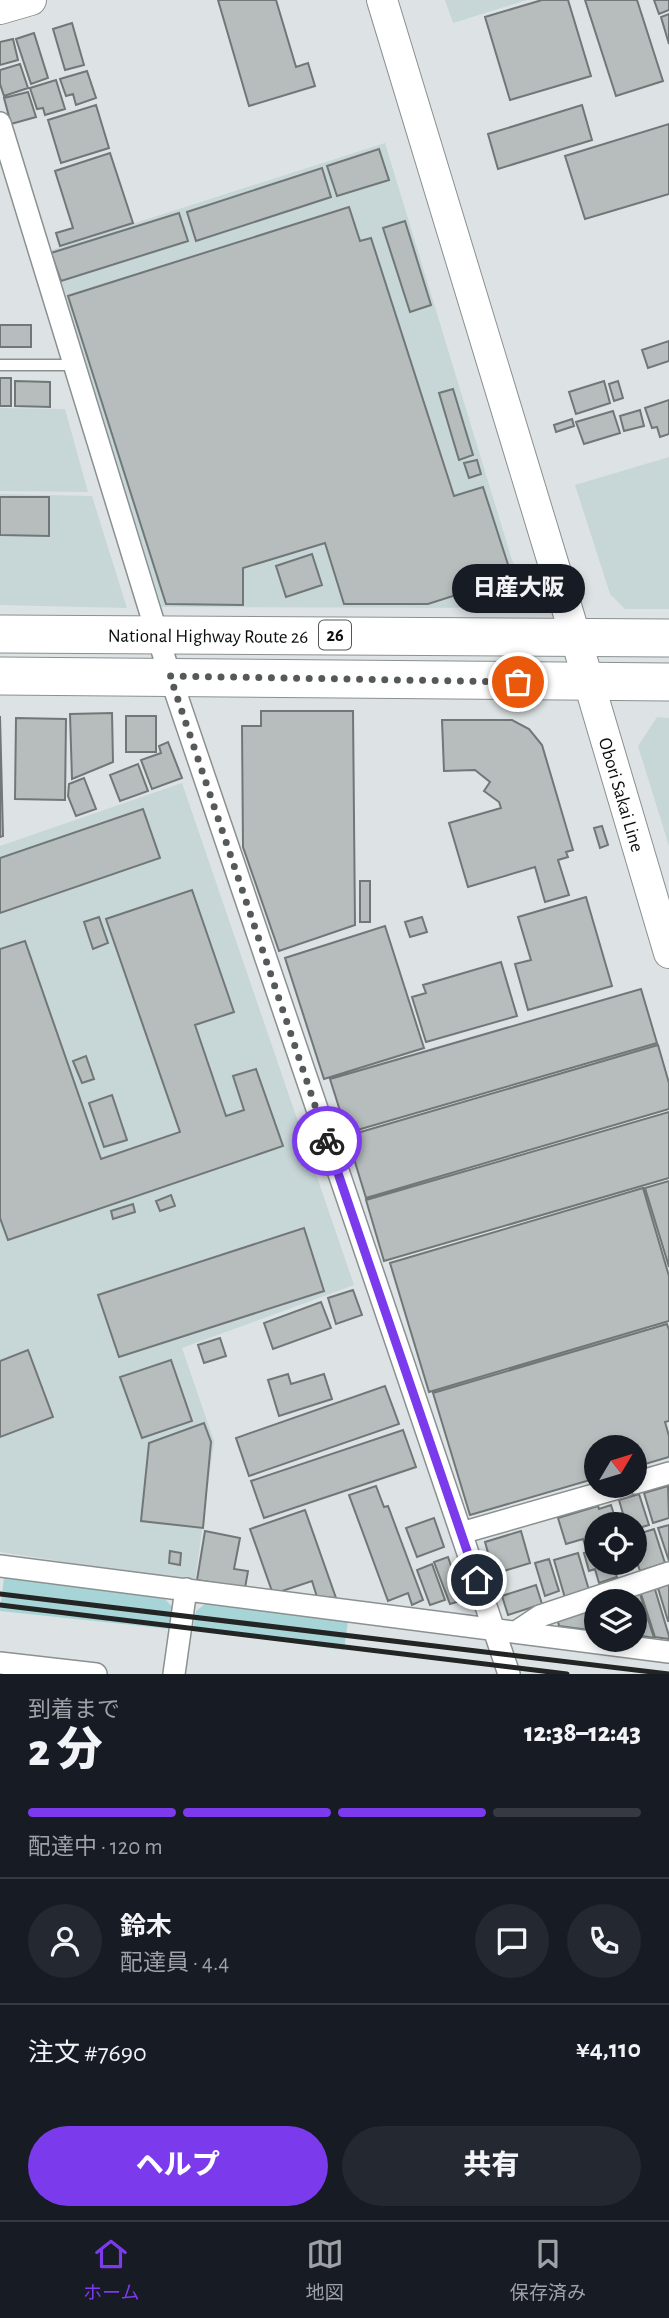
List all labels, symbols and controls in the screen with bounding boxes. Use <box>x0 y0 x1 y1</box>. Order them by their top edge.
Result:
callout: 日産大阪 <box>452 563 584 612</box>
text: 日産大阪 <box>473 577 565 600</box>
road number: 26 <box>319 620 351 650</box>
street label: National Highway Route 26 <box>108 627 308 647</box>
pin <box>488 652 548 712</box>
icon: bag <box>499 663 537 701</box>
street label: Obori Sakai Line <box>595 736 647 854</box>
courier <box>292 1106 362 1176</box>
icon: bike <box>308 1122 346 1160</box>
north arrow <box>584 1435 648 1498</box>
map controls <box>584 1435 647 1652</box>
button: locate <box>584 1512 647 1575</box>
pin <box>447 1550 507 1610</box>
icon: home <box>458 1561 496 1599</box>
button: layers <box>584 1589 647 1652</box>
text: 到着まで <box>28 1699 120 1722</box>
text: 12:38–12:43 <box>524 1720 641 1746</box>
text: 2 分 <box>28 1728 103 1774</box>
text: 配達中 · 120 m <box>28 1836 163 1859</box>
button: person <box>28 1904 102 1978</box>
button: chat <box>475 1904 549 1978</box>
button: phone <box>567 1904 641 1978</box>
text: 鈴木 <box>120 1914 172 1940</box>
text: 配達員 · 4.4 <box>120 1952 229 1975</box>
text: ¥4,110 <box>576 2036 641 2062</box>
text: 注文 #7690 <box>28 2040 147 2066</box>
button: ヘルプ <box>28 2126 328 2206</box>
button: 共有 <box>342 2126 641 2206</box>
tab: ホーム <box>83 2235 140 2305</box>
tab: 地図 <box>306 2235 344 2305</box>
tab: 保存済み <box>510 2235 586 2305</box>

